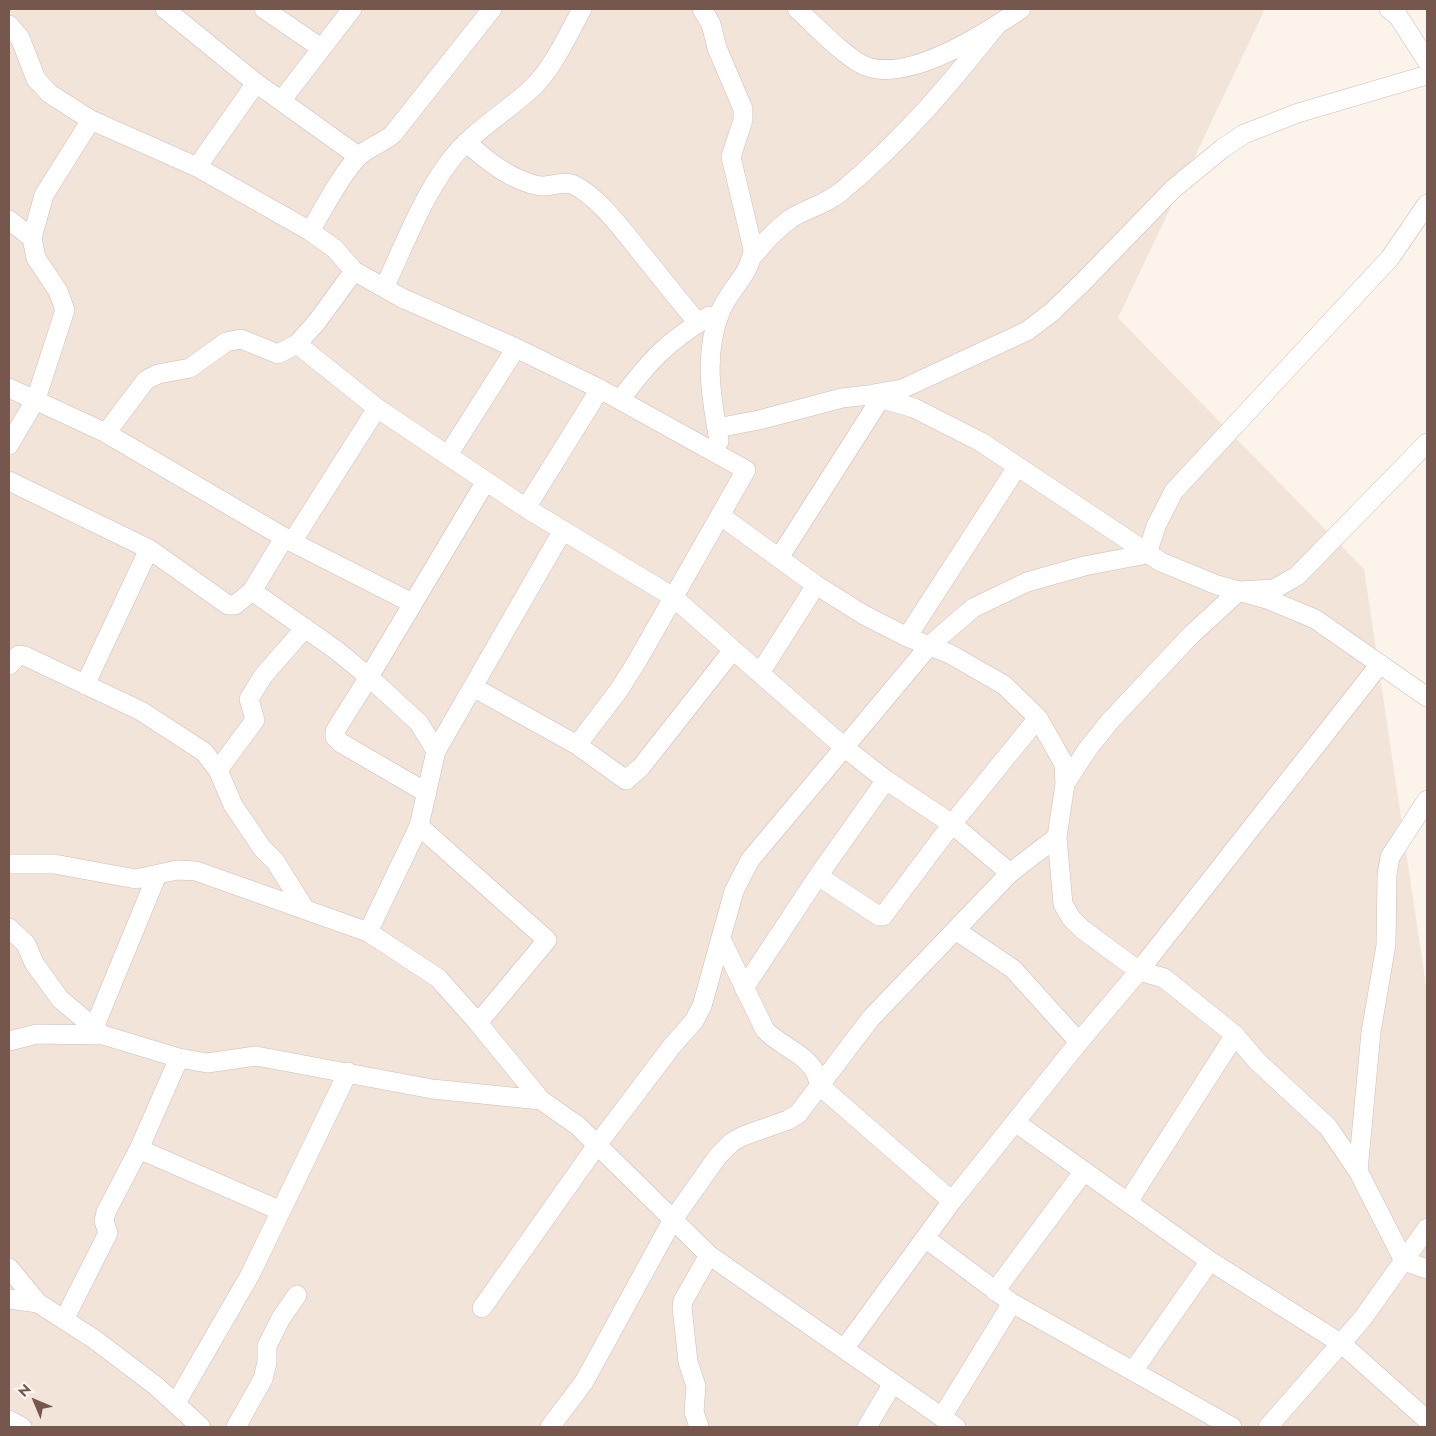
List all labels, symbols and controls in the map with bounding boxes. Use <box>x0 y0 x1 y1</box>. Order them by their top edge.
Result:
north arrow <box>10 1376 60 1426</box>
text: N <box>13 1379 35 1401</box>

